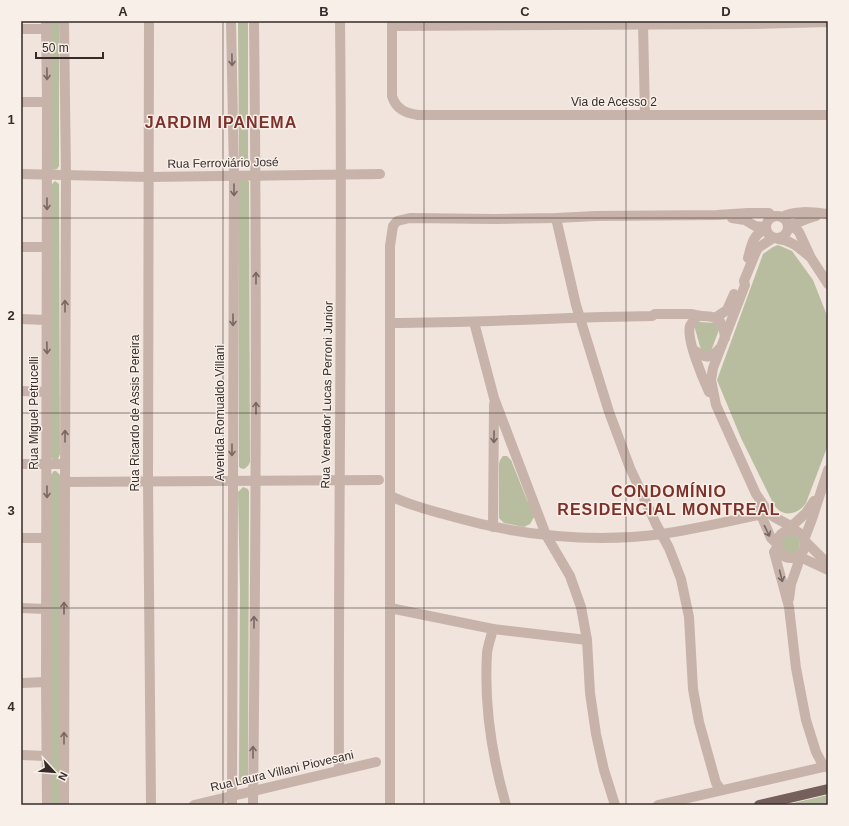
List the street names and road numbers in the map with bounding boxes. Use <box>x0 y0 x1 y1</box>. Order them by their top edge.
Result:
street label: Via de Acesso 2 <box>571 95 657 109</box>
street label: Rua Ferroviário José <box>167 155 279 171</box>
street label: Rua Vereador Lucas Perroni Junior <box>318 301 336 489</box>
street label: Rua Ricardo de Assis Pereira <box>128 334 142 491</box>
street label: Avenida Romualdo Villani <box>213 345 227 481</box>
street label: Rua Miguel Petrucelli <box>27 356 41 470</box>
street label: Rua Laura Villani Piovesani <box>209 748 355 794</box>

